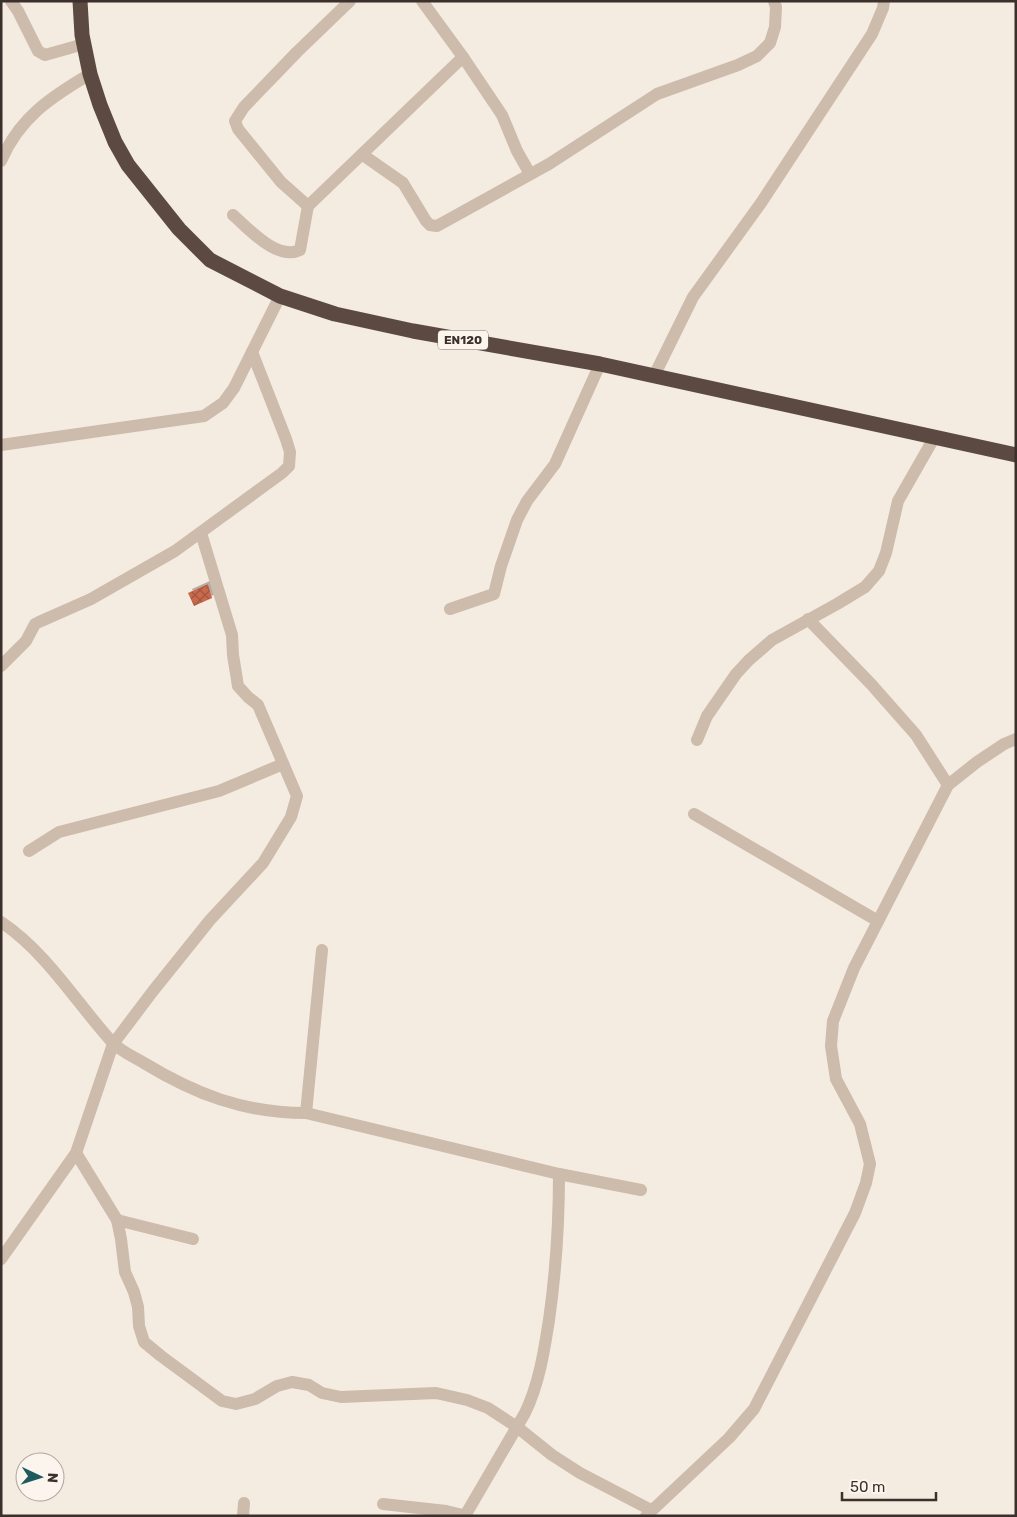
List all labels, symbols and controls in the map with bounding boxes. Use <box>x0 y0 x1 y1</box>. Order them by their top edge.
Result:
road number: EN120 <box>438 330 488 350</box>
north arrow <box>15 1452 65 1502</box>
scale bar <box>842 1470 936 1502</box>
text: N <box>44 1472 61 1483</box>
text: 50 m <box>850 1478 885 1496</box>

